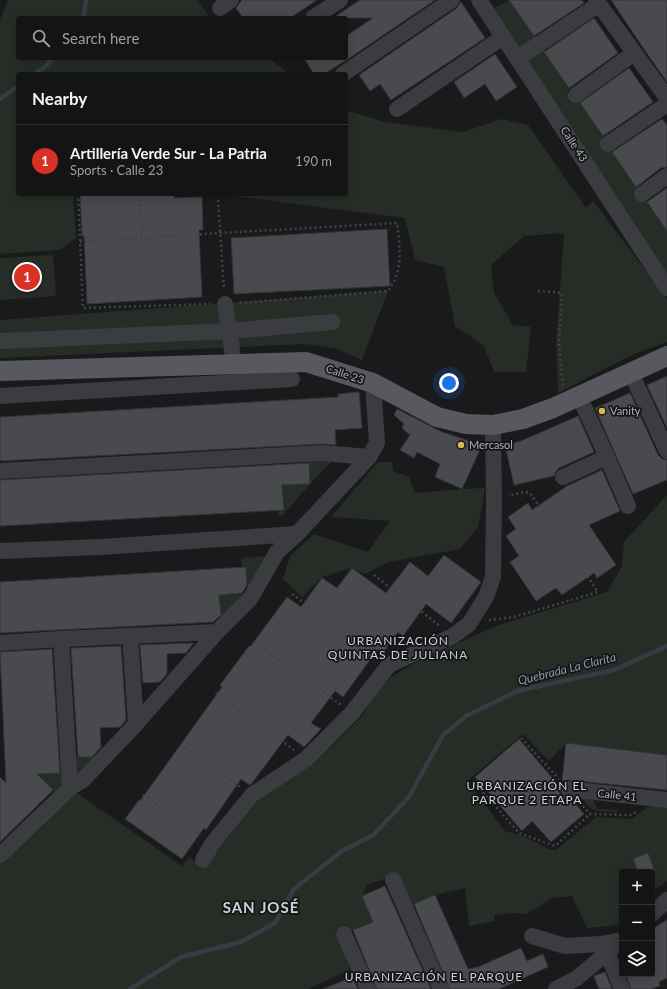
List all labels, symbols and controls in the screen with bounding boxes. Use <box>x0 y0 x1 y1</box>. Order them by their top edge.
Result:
search box <box>16 16 348 60</box>
icon: search <box>30 27 52 49</box>
text: Search here <box>62 29 139 47</box>
text: Nearby <box>32 88 87 109</box>
street label: Calle 43 <box>558 124 591 164</box>
text: Artillería Verde Sur - La Patria <box>70 144 267 162</box>
text: 1 <box>41 153 49 169</box>
text: 190 m <box>295 153 332 169</box>
text: Sports · Calle 23 <box>70 162 163 178</box>
pin: 1 <box>14 262 40 292</box>
street label: Calle 23 <box>324 361 366 386</box>
your location <box>439 373 459 393</box>
place label: Vanity <box>610 404 641 417</box>
marker: Vanity <box>597 406 607 416</box>
place label: Mercasol <box>469 438 513 451</box>
marker: Mercasol <box>456 440 466 450</box>
district label: URBANIZACIÓN QUINTAS DE JULIANA <box>328 633 468 662</box>
water label: Quebrada La Clarita <box>516 649 617 688</box>
district label: URBANIZACIÓN EL PARQUE 2 ETAPA <box>466 778 588 807</box>
street label: Calle 41 <box>597 786 637 803</box>
map controls <box>619 869 655 977</box>
button: + <box>619 869 655 905</box>
district label: SAN JOSÉ <box>223 898 299 916</box>
button: − <box>619 905 655 941</box>
button: layers <box>619 941 655 977</box>
district label: URBANIZACIÓN EL PARQUE <box>345 969 523 984</box>

